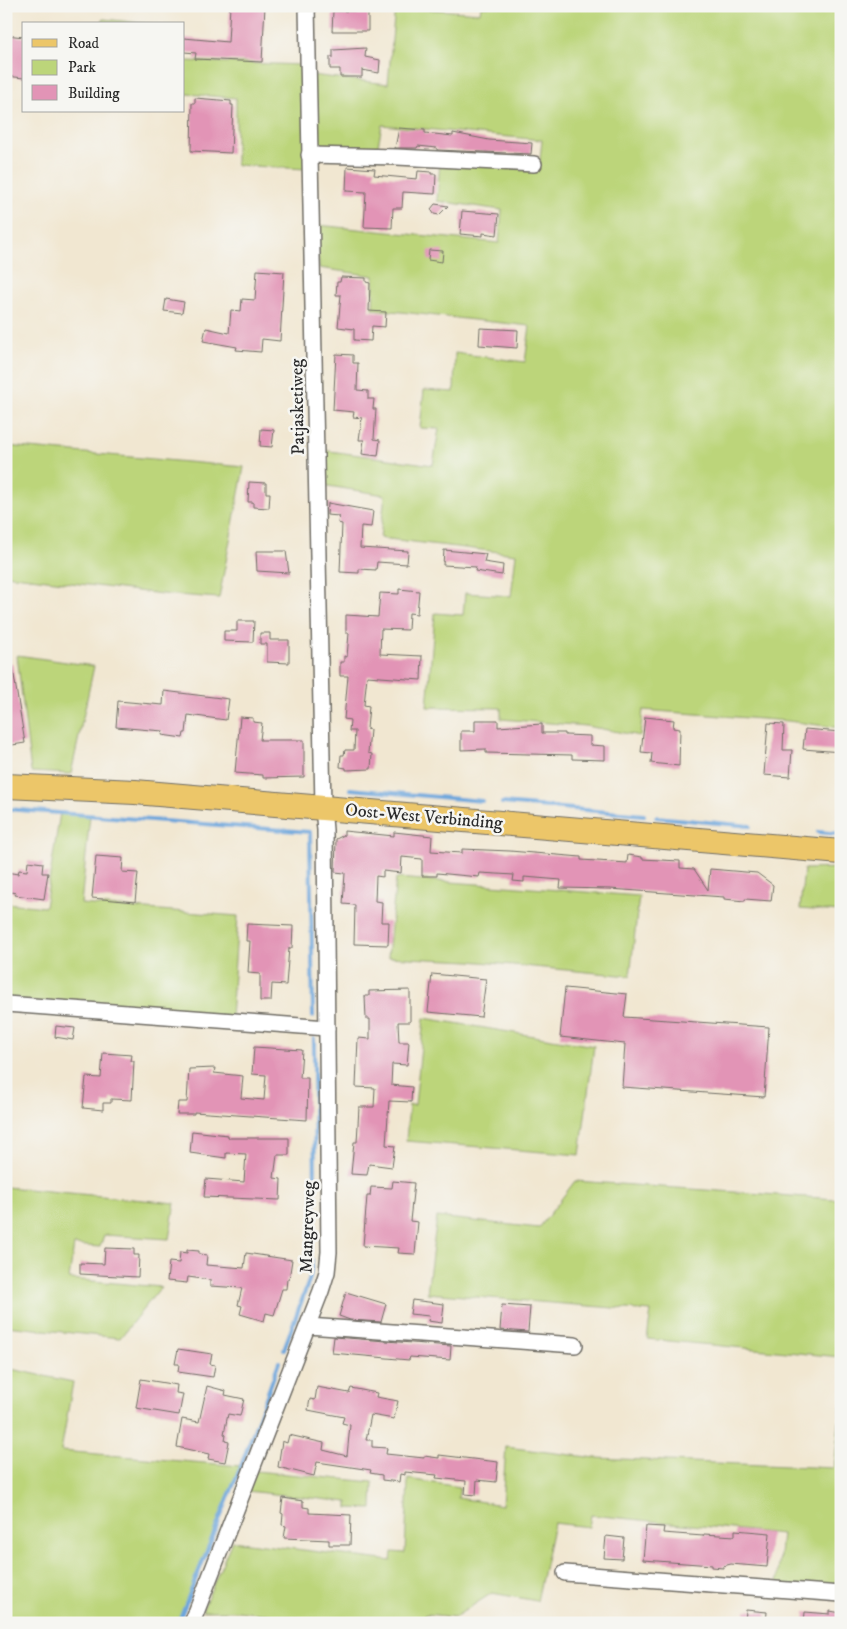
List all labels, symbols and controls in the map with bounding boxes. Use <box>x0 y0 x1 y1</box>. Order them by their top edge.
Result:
legend <box>22 22 185 112</box>
text: Road <box>68 34 100 53</box>
text: Park <box>68 58 97 77</box>
text: Building <box>68 84 120 103</box>
street label: Patjasketiweg <box>286 358 310 455</box>
street label: Oost-West Verbinding <box>344 799 504 835</box>
street label: Mangreyweg <box>295 1180 321 1274</box>

